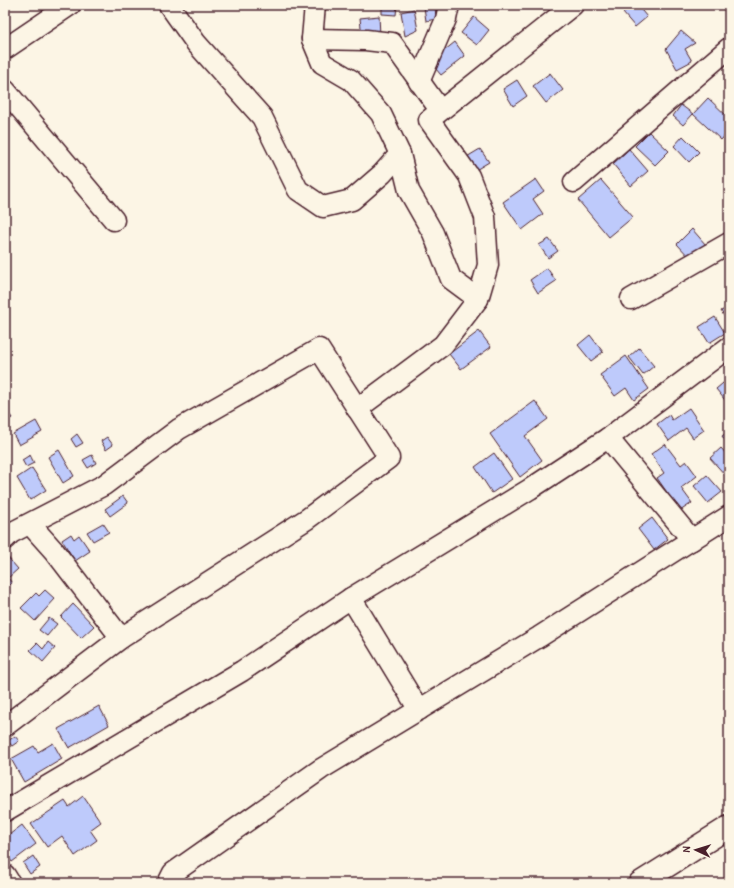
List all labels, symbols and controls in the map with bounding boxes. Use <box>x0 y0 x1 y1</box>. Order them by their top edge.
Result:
north arrow <box>676 830 716 870</box>
text: N <box>679 846 693 853</box>

